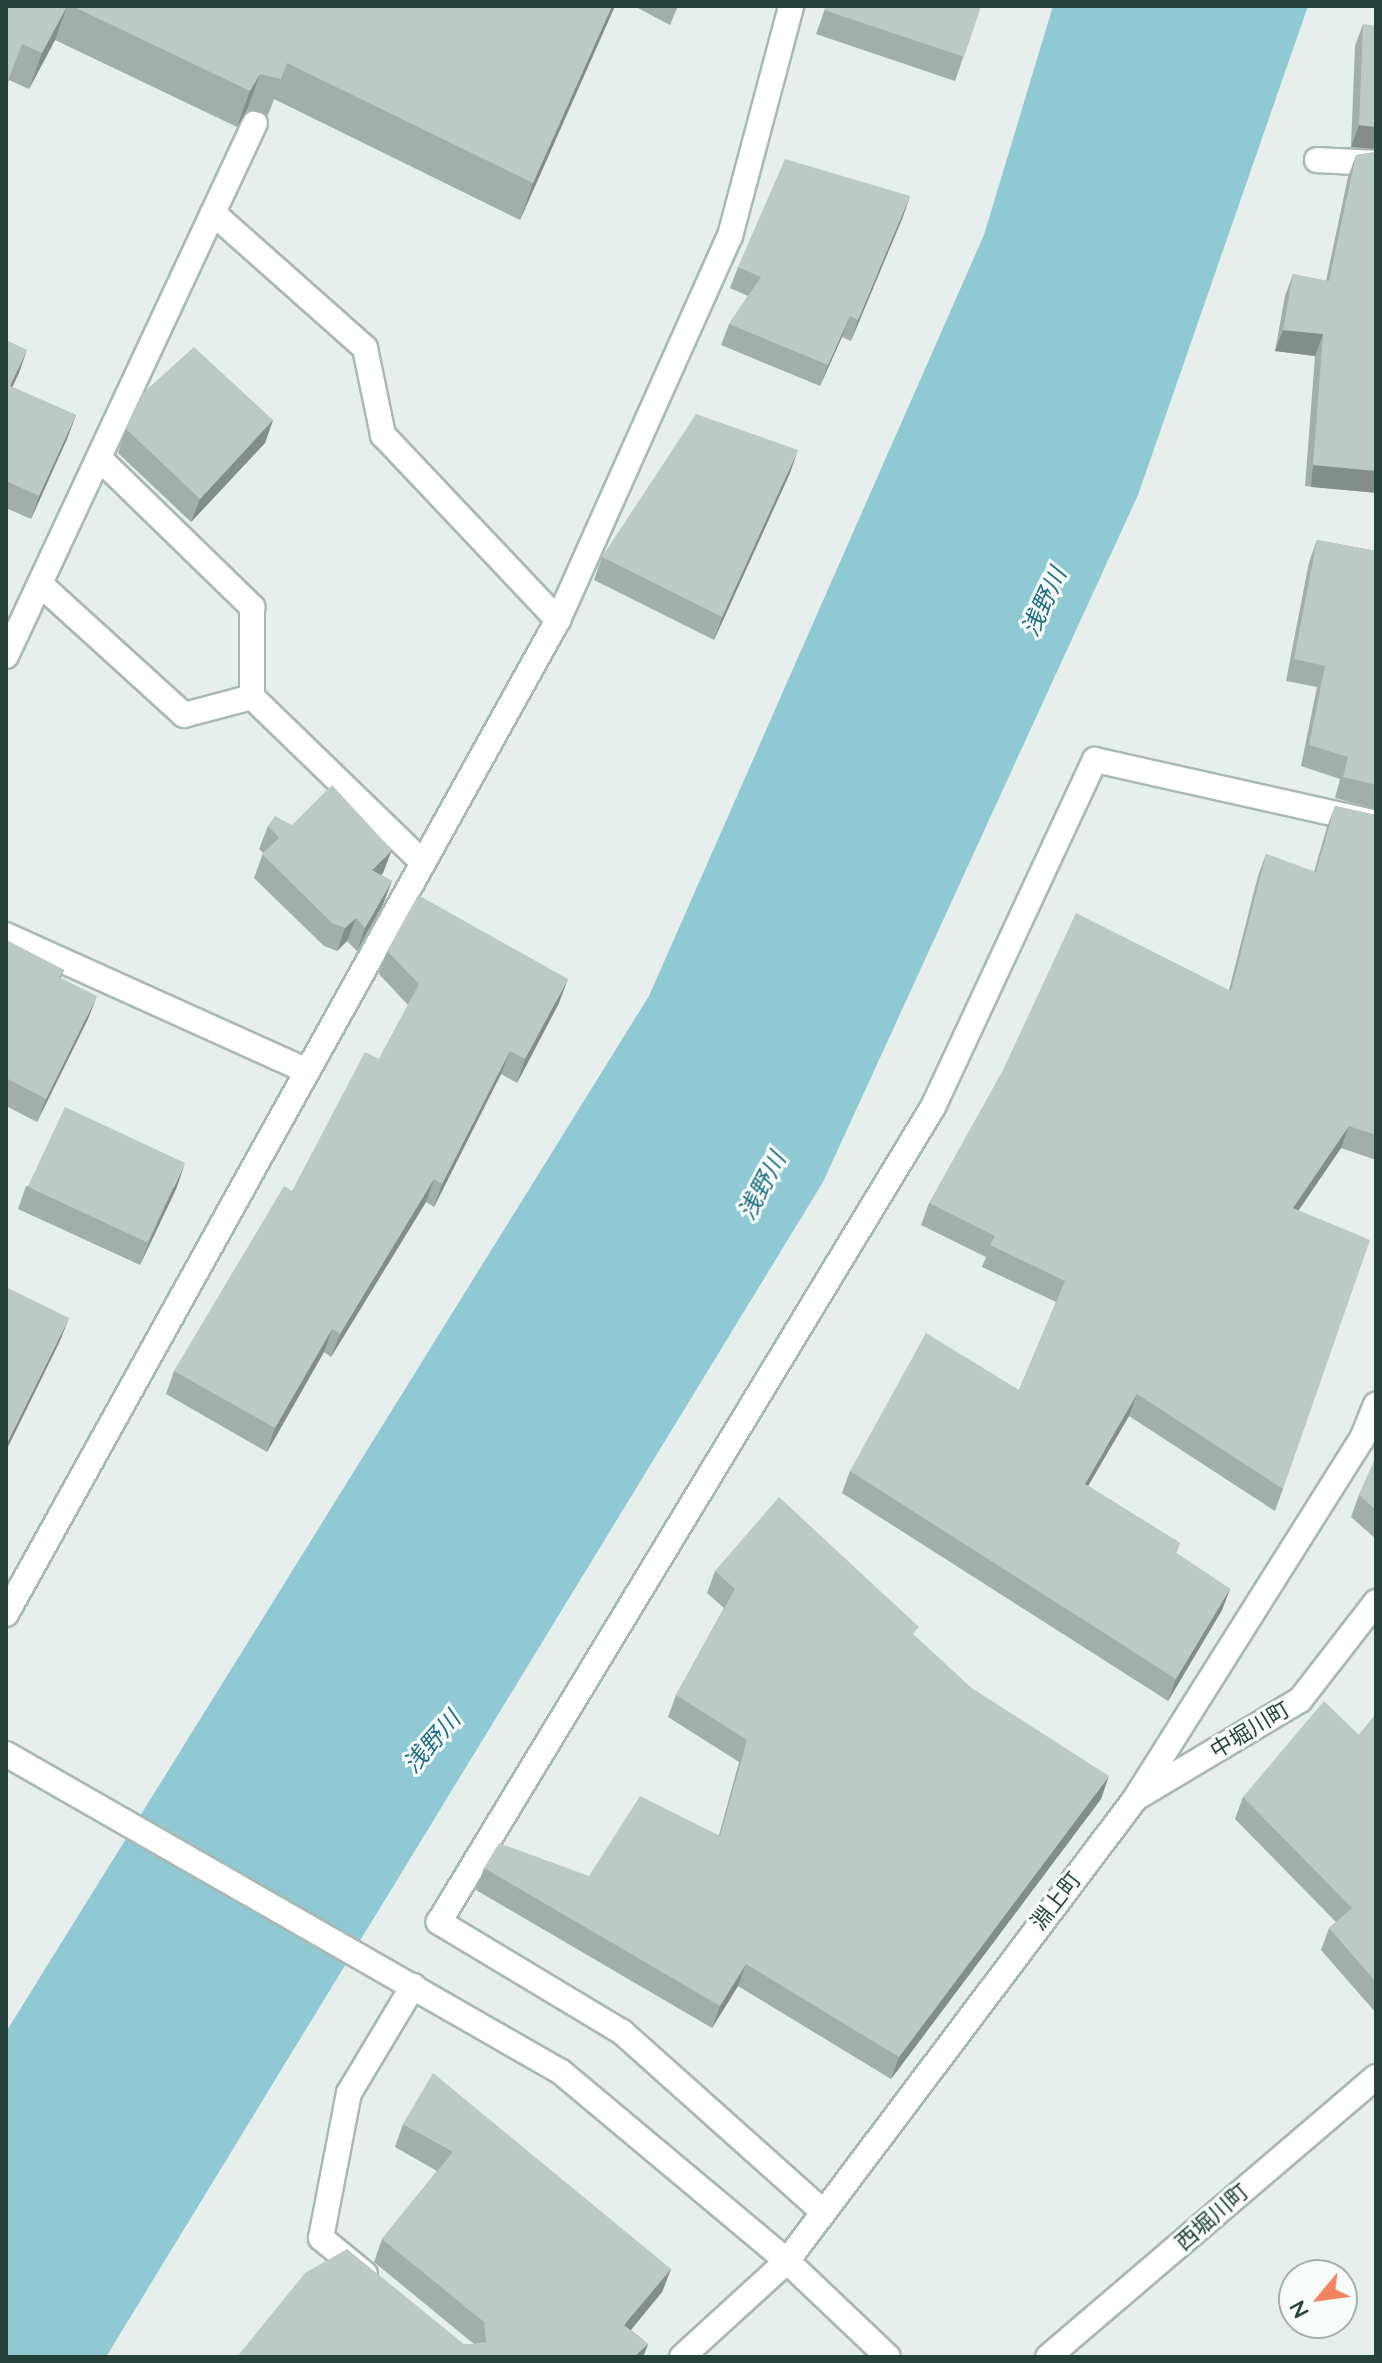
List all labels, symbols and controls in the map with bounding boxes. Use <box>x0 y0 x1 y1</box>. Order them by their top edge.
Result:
water label: 浅野川 <box>1016 563 1072 641</box>
water label: 浅野川 <box>732 1147 792 1225</box>
street label: 中堀川町 <box>1205 1696 1295 1764</box>
water label: 浅野川 <box>398 1705 466 1779</box>
street label: 淵上町 <box>1025 1867 1087 1935</box>
street label: 西堀川町 <box>1170 2178 1254 2256</box>
north arrow <box>1278 2259 1358 2339</box>
text: N <box>1283 2296 1315 2324</box>

